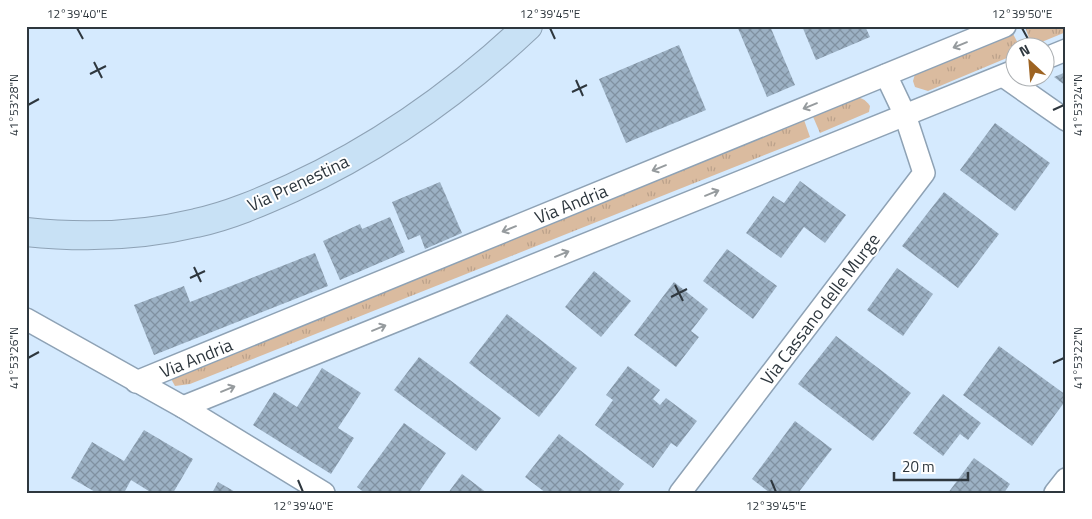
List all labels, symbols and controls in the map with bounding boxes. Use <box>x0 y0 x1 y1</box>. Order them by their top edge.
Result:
text: 12°39'40"E <box>47 4 108 23</box>
text: 12°39'45"E <box>520 4 581 23</box>
text: 12°39'50"E <box>992 4 1053 23</box>
north arrow <box>1004 38 1054 88</box>
text: N <box>1015 38 1033 61</box>
one-way arrow <box>953 40 968 50</box>
text: 41°53'28"N <box>4 74 23 136</box>
text: 41°53'24"N <box>1068 74 1087 136</box>
one-way arrow <box>803 102 818 112</box>
street label: Via Prenestina <box>243 148 353 218</box>
one-way arrow <box>652 164 668 173</box>
street label: Via Andria <box>530 177 612 231</box>
one-way arrow <box>704 188 720 197</box>
one-way arrow <box>502 225 517 235</box>
street label: Via Cassano delle Murge <box>754 227 886 391</box>
one-way arrow <box>554 248 569 258</box>
one-way arrow <box>371 322 386 332</box>
text: 41°53'26"N <box>4 327 23 389</box>
text: 41°53'22"N <box>1068 327 1087 389</box>
street label: Via Andria <box>155 331 237 385</box>
one-way arrow <box>220 383 235 393</box>
scale bar <box>894 449 968 481</box>
text: 20 m <box>902 455 935 478</box>
text: 12°39'40"E <box>273 496 334 515</box>
text: 12°39'45"E <box>746 496 807 515</box>

